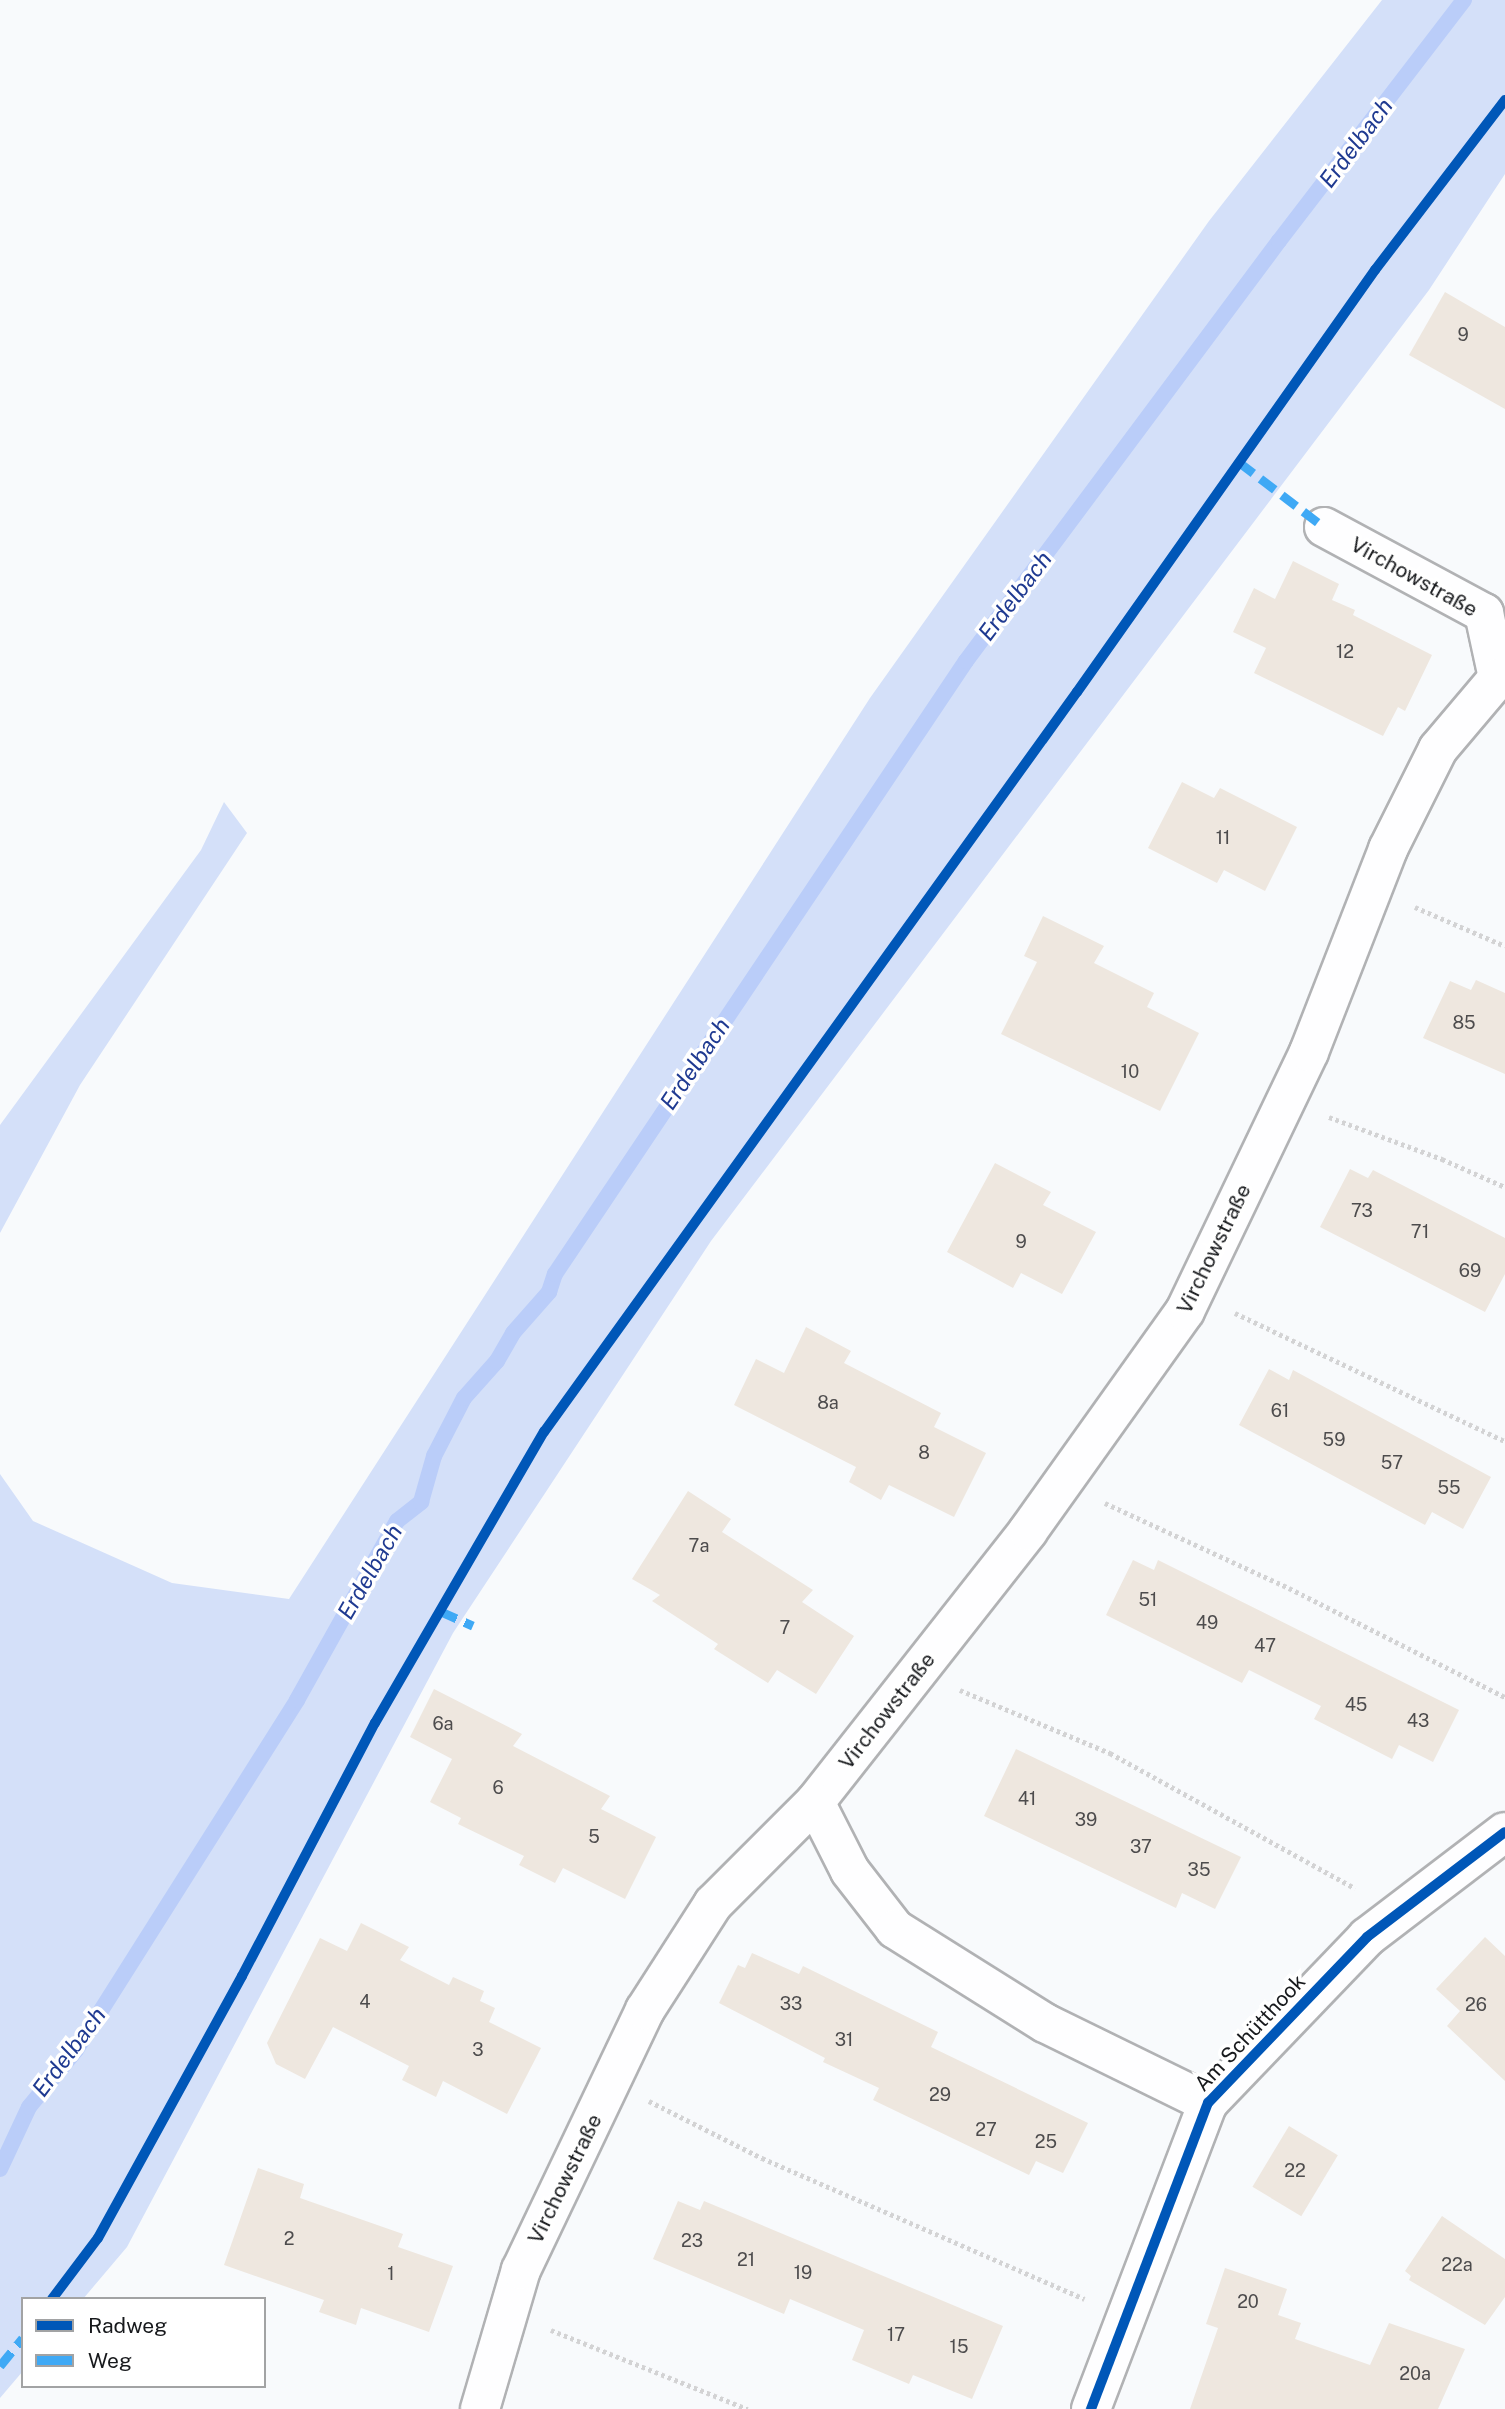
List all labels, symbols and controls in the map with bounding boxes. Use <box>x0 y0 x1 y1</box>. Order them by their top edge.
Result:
water label: Erdelbach <box>1313 93 1399 193</box>
house number: 9 <box>1457 324 1469 346</box>
street label: Virchowstraße <box>1346 532 1482 622</box>
water label: Erdelbach <box>972 546 1058 646</box>
house number: 12 <box>1336 641 1354 663</box>
house number: 11 <box>1216 827 1230 849</box>
house number: 85 <box>1452 1012 1476 1034</box>
water label: Erdelbach <box>654 1013 736 1115</box>
house number: 10 <box>1121 1061 1139 1083</box>
street label: Virchowstraße <box>1172 1180 1256 1318</box>
house number: 73 <box>1351 1200 1373 1222</box>
house number: 71 <box>1411 1221 1429 1243</box>
house number: 9 <box>1015 1231 1027 1253</box>
house number: 69 <box>1459 1260 1481 1282</box>
house number: 8a <box>817 1392 839 1414</box>
house number: 61 <box>1271 1400 1289 1422</box>
house number: 59 <box>1323 1429 1345 1451</box>
house number: 8 <box>918 1442 930 1464</box>
house number: 57 <box>1381 1452 1403 1474</box>
house number: 55 <box>1437 1477 1461 1499</box>
water label: Erdelbach <box>332 1520 408 1624</box>
house number: 7a <box>689 1535 709 1557</box>
house number: 51 <box>1139 1589 1157 1611</box>
house number: 49 <box>1196 1612 1218 1634</box>
house number: 7 <box>780 1617 790 1639</box>
house number: 47 <box>1254 1635 1276 1657</box>
street label: Virchowstraße <box>834 1648 940 1774</box>
house number: 45 <box>1345 1694 1367 1716</box>
house number: 43 <box>1407 1710 1429 1732</box>
house number: 6a <box>432 1713 454 1735</box>
house number: 6 <box>492 1777 504 1799</box>
house number: 41 <box>1018 1788 1036 1810</box>
house number: 39 <box>1075 1809 1097 1831</box>
house number: 5 <box>588 1826 600 1848</box>
house number: 37 <box>1130 1836 1152 1858</box>
house number: 35 <box>1188 1859 1210 1881</box>
street label: Am Schütthook <box>1189 1969 1311 2097</box>
house number: 4 <box>359 1991 371 2013</box>
house number: 33 <box>780 1993 802 2015</box>
house number: 26 <box>1465 1994 1487 2016</box>
water label: Erdelbach <box>26 2002 112 2102</box>
house number: 31 <box>835 2029 853 2051</box>
house number: 3 <box>472 2039 484 2061</box>
house number: 29 <box>929 2084 951 2106</box>
street label: Virchowstraße <box>523 2110 607 2248</box>
house number: 27 <box>975 2119 997 2141</box>
house number: 25 <box>1035 2131 1057 2153</box>
house number: 22 <box>1284 2160 1306 2182</box>
house number: 2 <box>284 2228 294 2250</box>
house number: 23 <box>681 2230 703 2252</box>
house number: 21 <box>737 2249 755 2271</box>
house number: 22a <box>1441 2254 1473 2276</box>
house number: 19 <box>794 2262 812 2284</box>
house number: 1 <box>387 2263 395 2285</box>
house number: 20 <box>1237 2291 1259 2313</box>
legend <box>21 2297 266 2388</box>
text: Radweg <box>88 2313 167 2338</box>
house number: 17 <box>887 2324 905 2346</box>
house number: 15 <box>950 2336 968 2358</box>
text: Weg <box>88 2348 132 2373</box>
house number: 20a <box>1399 2363 1431 2385</box>

